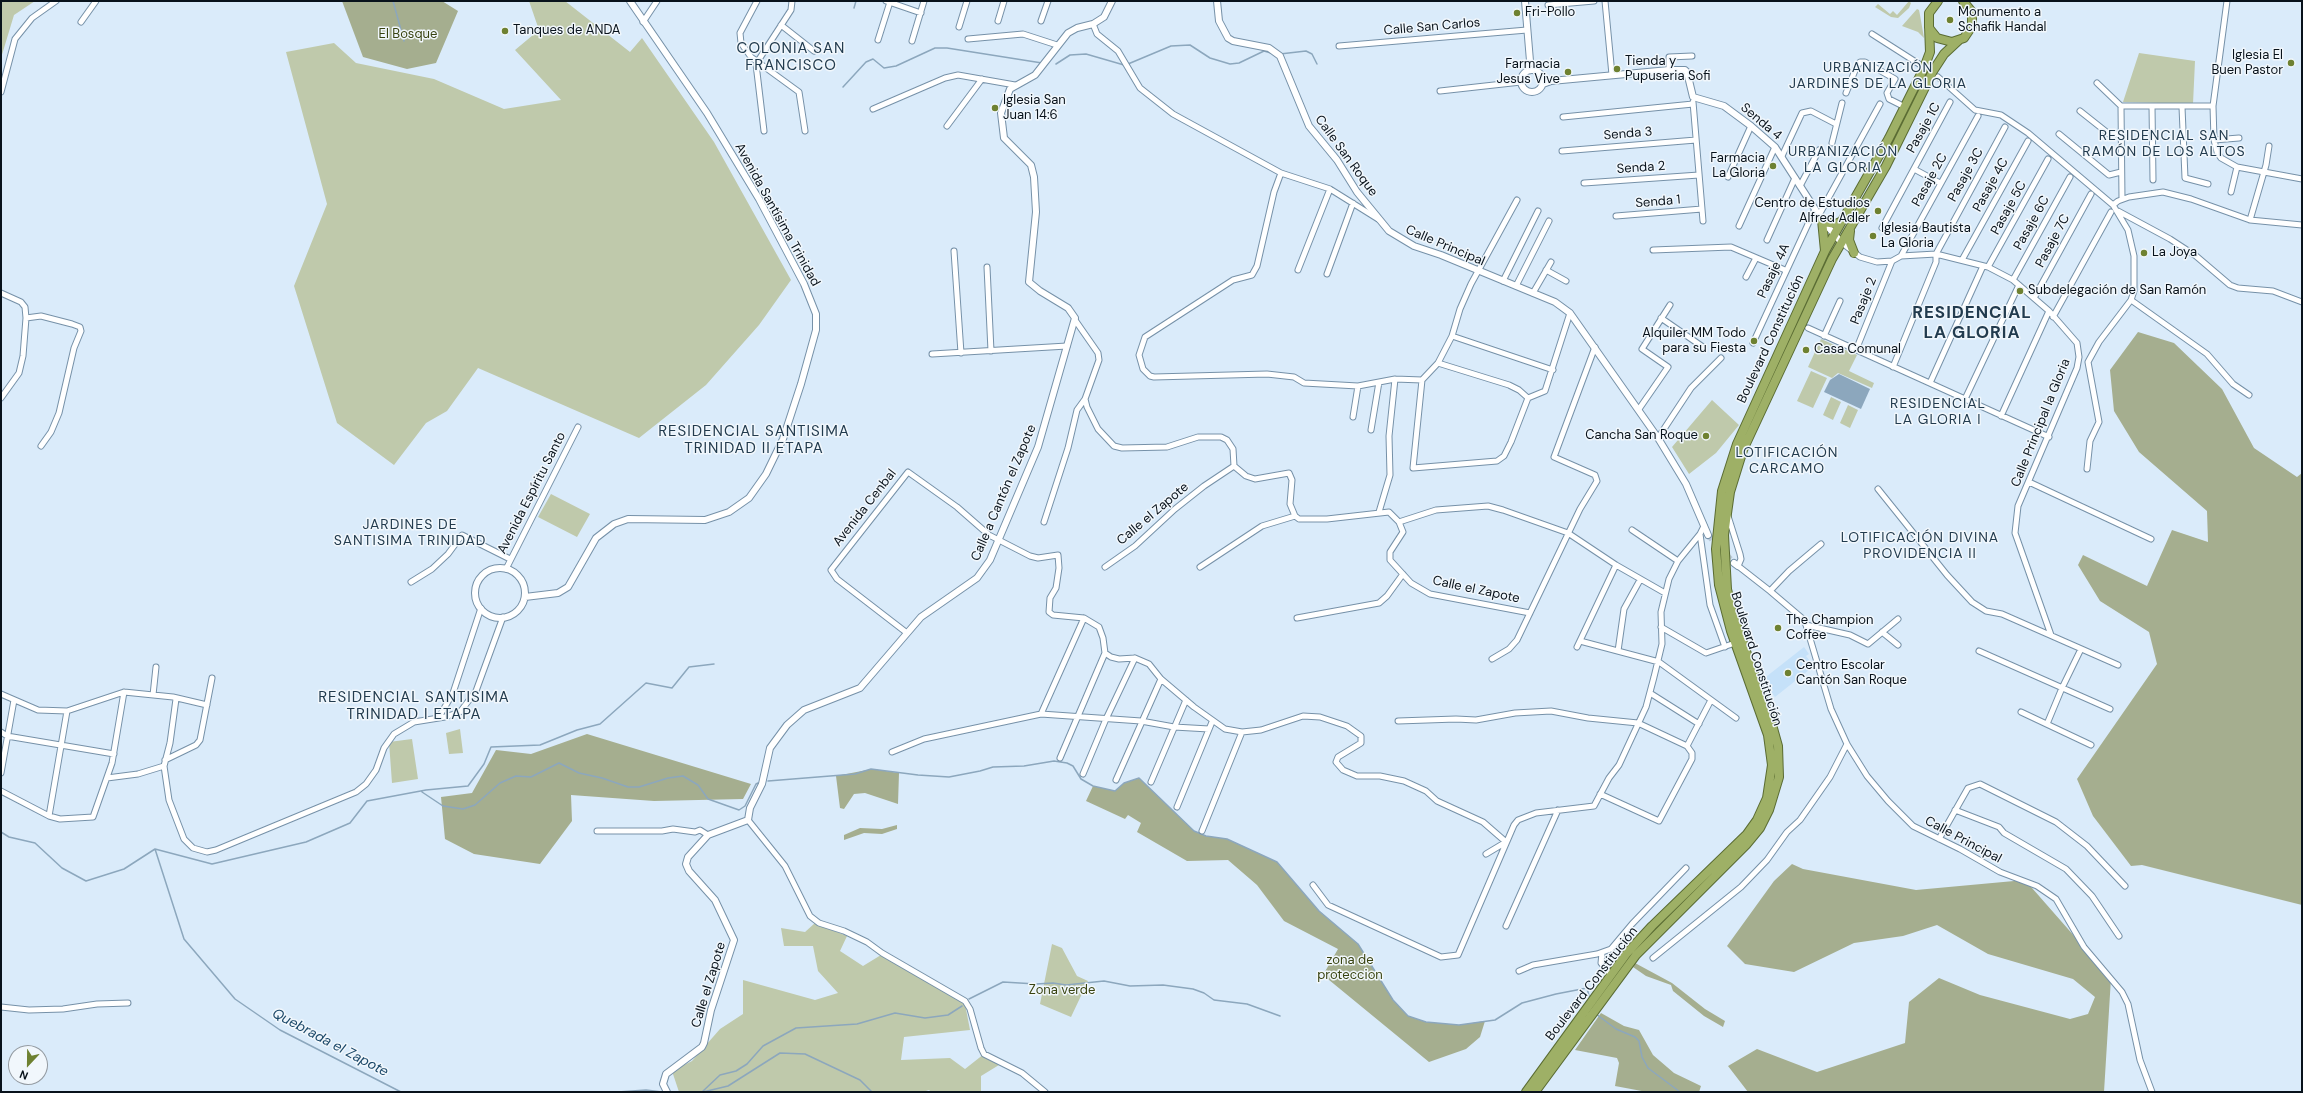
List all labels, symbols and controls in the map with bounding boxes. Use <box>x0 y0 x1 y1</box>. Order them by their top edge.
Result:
place label: Fri-Pollo <box>1525 5 1575 21</box>
place label: Monumento a Schafik Handal <box>1958 5 2046 36</box>
marker: Fri-Pollo <box>1512 8 1522 18</box>
street label: Calle San Carlos <box>1383 15 1481 39</box>
marker: Monumento a Schafik Handal <box>1945 15 1955 25</box>
place label: Tanques de ANDA <box>513 23 620 39</box>
marker: Tanques de ANDA <box>500 26 510 36</box>
park label: El Bosque <box>379 27 437 43</box>
district label: COLONIA SAN FRANCISCO <box>737 40 845 75</box>
place label: Iglesia El Buen Pastor <box>2211 48 2283 79</box>
place label: Tienda y Pupuseria Sofi <box>1625 54 1711 85</box>
place label: Farmacia Jesus Vive <box>1496 57 1560 88</box>
marker: Iglesia El Buen Pastor <box>2286 58 2296 68</box>
district label: URBANIZACIÓN JARDINES DE LA GLORIA <box>1789 60 1967 92</box>
marker: Tienda y Pupuseria Sofi <box>1612 64 1622 74</box>
marker: Farmacia Jesus Vive <box>1563 67 1573 77</box>
place label: Iglesia San Juan 14:6 <box>1003 93 1066 124</box>
street label: Senda 4 <box>1737 100 1785 144</box>
street label: Pasaje 1C <box>1904 100 1944 156</box>
marker: Iglesia San Juan 14:6 <box>990 103 1000 113</box>
street label: Calle San Roque <box>1311 112 1381 200</box>
street label: Senda 3 <box>1603 124 1653 144</box>
district label: RESIDENCIAL SAN RAMÓN DE LOS ALTOS <box>2082 128 2246 160</box>
street label: Avenida Santísima Trinidad <box>731 141 823 289</box>
district label: URBANIZACIÓN LA GLORIA <box>1788 144 1898 176</box>
street label: Pasaje 3C <box>1945 145 1987 205</box>
place label: Farmacia La Gloria <box>1710 151 1765 182</box>
street label: Pasaje 2C <box>1909 151 1951 209</box>
street label: Pasaje 4C <box>1970 155 2012 215</box>
street label: Senda 2 <box>1616 159 1666 177</box>
marker: Farmacia La Gloria <box>1768 161 1778 171</box>
street label: Pasaje 5C <box>1988 178 2030 238</box>
street label: Senda 1 <box>1635 192 1681 212</box>
street label: Pasaje 6C <box>2011 193 2053 253</box>
place label: Centro de Estudios Alfred Adler <box>1754 196 1870 227</box>
marker: Centro de Estudios Alfred Adler <box>1873 206 1883 216</box>
street label: Pasaje 7C <box>2033 212 2073 270</box>
place label: Iglesia Bautista La Gloria <box>1881 221 1971 252</box>
street label: Calle Principal <box>1403 222 1487 270</box>
marker: Iglesia Bautista La Gloria <box>1868 231 1878 241</box>
street label: Pasaje 4A <box>1755 241 1793 301</box>
place label: La Joya <box>2152 245 2197 261</box>
marker: La Joya <box>2139 248 2149 258</box>
street label: Boulevard Constitución <box>1734 272 1808 406</box>
street label: Pasaje 2 <box>1848 275 1880 327</box>
place label: Subdelegación de San Ramón <box>2028 283 2206 299</box>
marker: Subdelegación de San Ramón <box>2015 286 2025 296</box>
district label: RESIDENCIAL LA GLORIA <box>1912 304 2032 344</box>
place label: Alquiler MM Todo para su Fiesta <box>1642 326 1746 357</box>
marker: Alquiler MM Todo para su Fiesta <box>1749 336 1759 346</box>
place label: Casa Comunal <box>1814 342 1901 358</box>
marker: Casa Comunal <box>1801 345 1811 355</box>
street label: Calle Principal la Gloria <box>2008 357 2074 489</box>
district label: RESIDENCIAL LA GLORIA I <box>1890 396 1986 428</box>
street label: Calle a Cantón el Zapote <box>968 422 1040 564</box>
district label: RESIDENCIAL SANTISIMA TRINIDAD II ETAPA <box>658 423 850 458</box>
place label: Cancha San Roque <box>1585 428 1698 444</box>
street label: Avenida Espíritu Santo <box>494 429 570 557</box>
marker: Cancha San Roque <box>1701 431 1711 441</box>
district label: LOTIFICACIÓN CARCAMO <box>1735 445 1839 478</box>
street label: Avenida Cenbal <box>830 466 900 550</box>
street label: Calle el Zapote <box>1114 479 1192 549</box>
district label: JARDINES DE SANTISIMA TRINIDAD <box>334 517 486 550</box>
district label: LOTIFICACIÓN DIVINA PROVIDENCIA II <box>1841 530 1999 562</box>
street label: Calle el Zapote <box>1431 573 1521 607</box>
street label: Boulevard Constitución <box>1727 590 1785 728</box>
place label: The Champion Coffee <box>1786 613 1873 644</box>
marker: The Champion Coffee <box>1773 623 1783 633</box>
place label: Centro Escolar Cantón San Roque <box>1796 658 1907 689</box>
marker: Centro Escolar Cantón San Roque <box>1783 668 1793 678</box>
district label: RESIDENCIAL SANTISIMA TRINIDAD I ETAPA <box>318 689 510 724</box>
street label: Calle Principal <box>1922 813 2004 867</box>
street label: Boulevard Constitución <box>1543 924 1641 1044</box>
street label: Calle el Zapote <box>689 940 729 1030</box>
park label: zona de proteccion <box>1317 953 1383 984</box>
park label: Zona verde <box>1029 983 1095 999</box>
water label: Quebrada el Zapote <box>269 1005 391 1081</box>
north arrow <box>8 1045 48 1085</box>
text: N <box>18 1067 30 1083</box>

